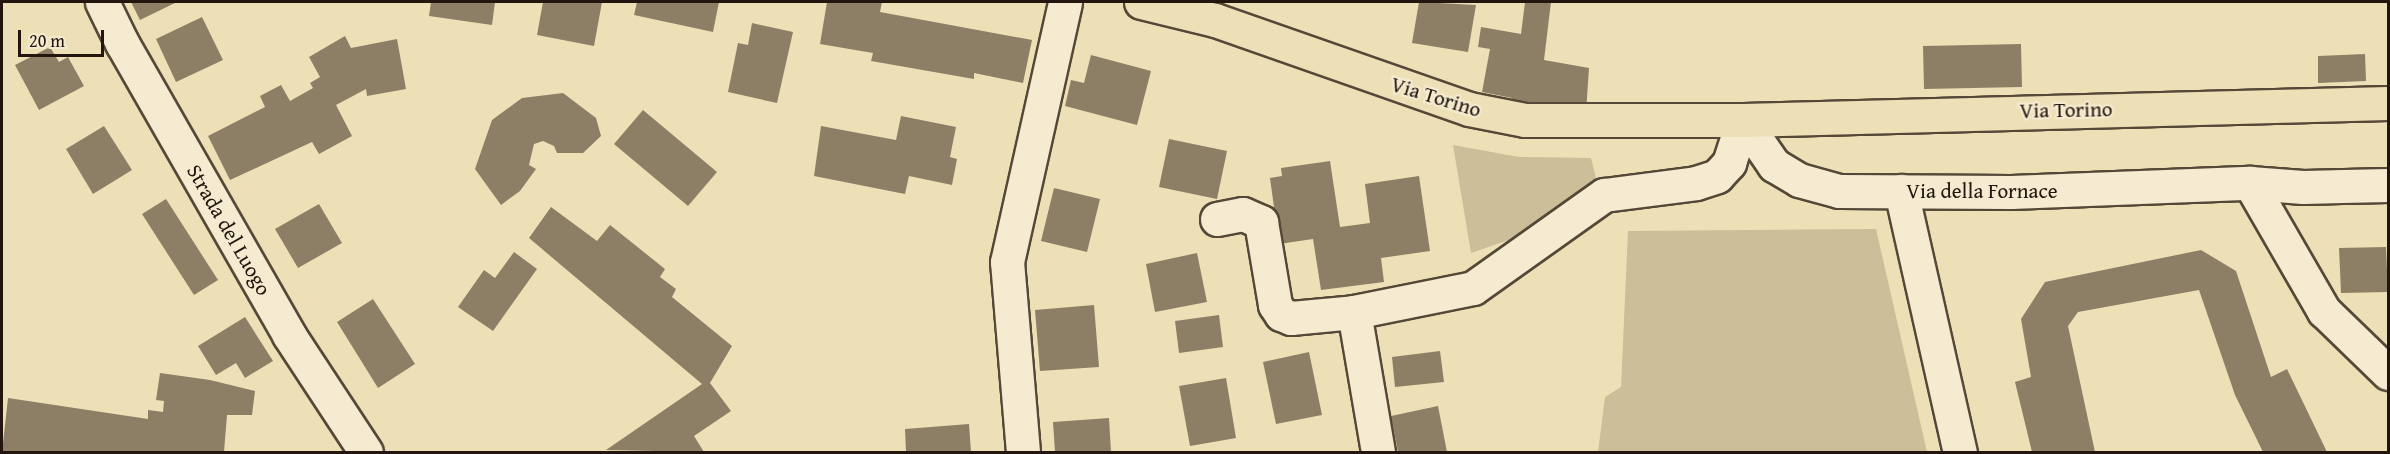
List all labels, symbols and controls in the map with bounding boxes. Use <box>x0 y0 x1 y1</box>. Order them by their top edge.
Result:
scale bar <box>21 18 106 56</box>
text: 20 m <box>29 27 65 54</box>
street label: Via Torino <box>1388 71 1484 123</box>
street label: Via Torino <box>2019 97 2113 123</box>
street label: Strada del Luogo <box>181 160 277 300</box>
street label: Via della Fornace <box>1906 178 2058 204</box>

